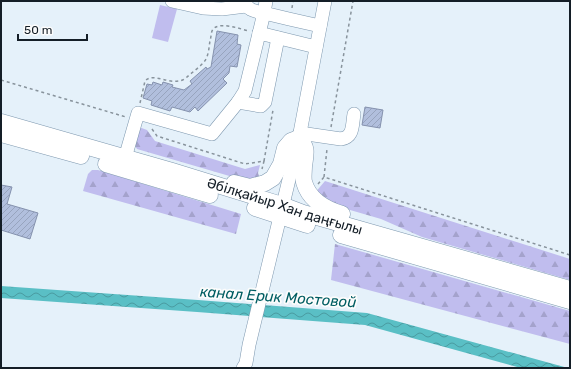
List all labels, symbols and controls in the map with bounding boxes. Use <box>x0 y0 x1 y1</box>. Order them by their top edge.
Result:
scale bar <box>18 16 87 42</box>
text: 50 m <box>24 23 52 37</box>
street label: Әбілқайыр Хан даңғылы <box>205 174 364 239</box>
water label: канал Ерик Мостовой <box>199 283 357 311</box>

